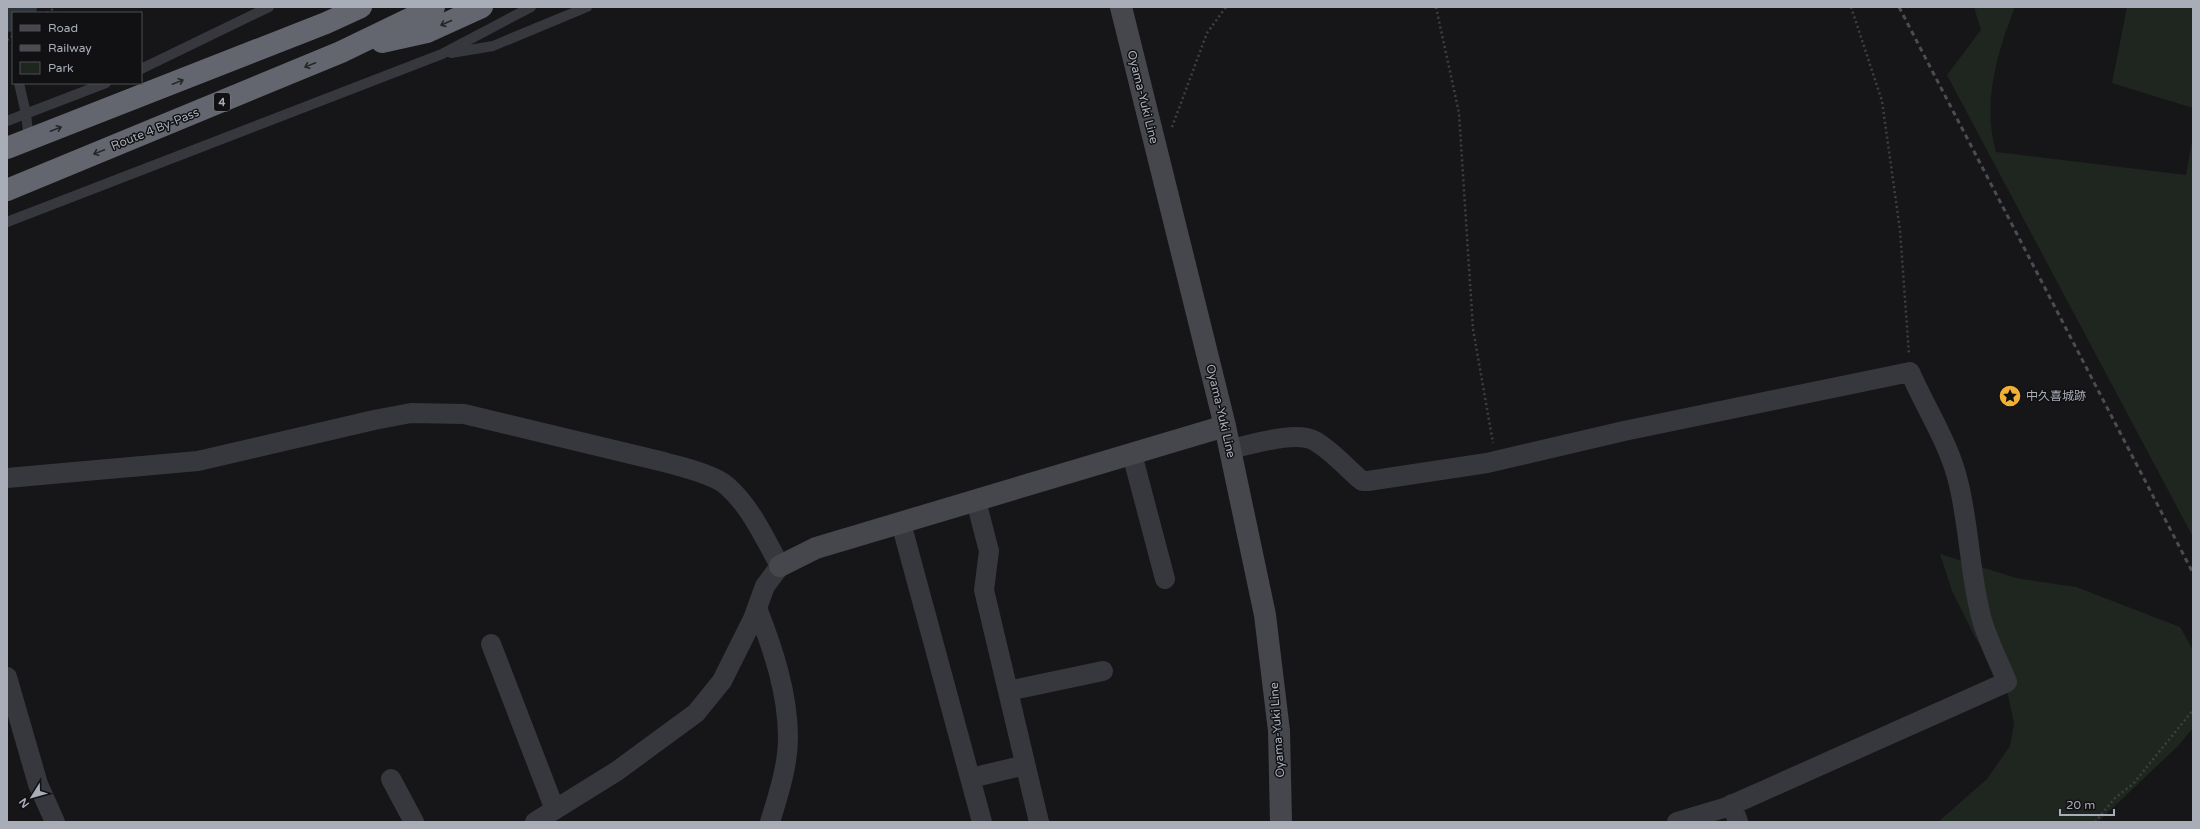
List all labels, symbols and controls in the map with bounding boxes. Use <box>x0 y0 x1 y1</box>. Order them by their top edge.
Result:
legend <box>12 12 142 84</box>
one-way arrow <box>441 20 453 27</box>
text: Road <box>48 21 78 35</box>
text: Railway <box>48 41 92 55</box>
street label: Oyama-Yuki Line <box>1125 49 1161 145</box>
text: Park <box>48 61 74 75</box>
one-way arrow <box>304 62 316 70</box>
one-way arrow <box>171 78 183 86</box>
road number: 4 <box>214 93 230 111</box>
street label: Route 4 By-Pass <box>109 105 201 153</box>
one-way arrow <box>50 125 62 133</box>
one-way arrow <box>93 149 105 157</box>
street label: Oyama-Yuki Line <box>1203 363 1239 459</box>
place icon: 中久喜城跡 <box>1997 383 2023 409</box>
place label: 中久喜城跡 <box>2026 389 2086 403</box>
street label: Oyama-Yuki Line <box>1267 682 1287 778</box>
north arrow <box>12 777 52 817</box>
scale bar <box>2060 791 2114 817</box>
text: N <box>17 795 32 810</box>
text: 20 m <box>2066 798 2095 812</box>

